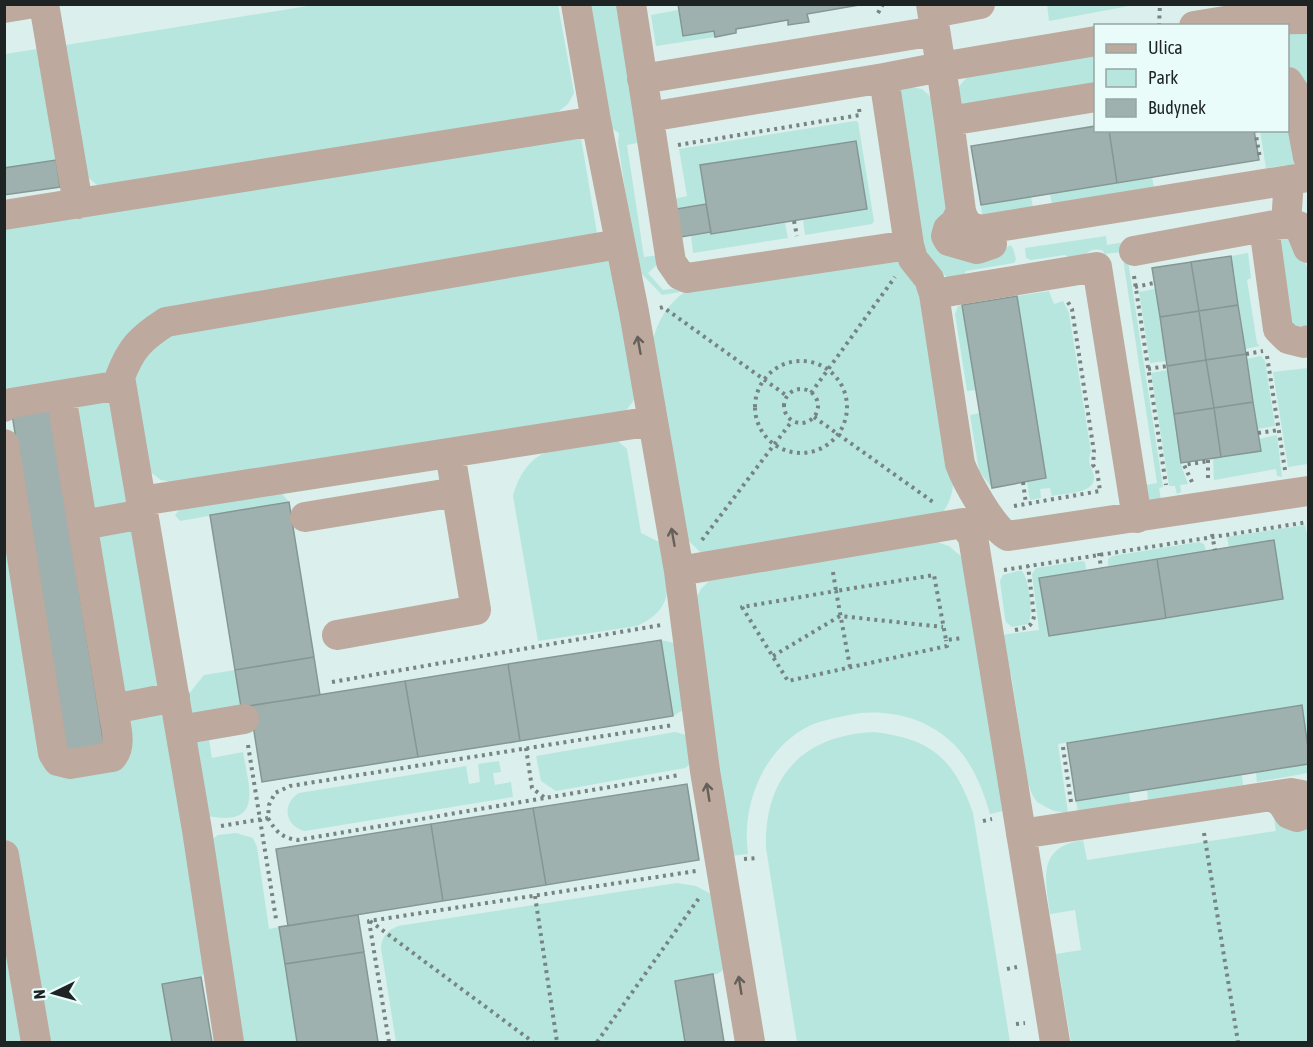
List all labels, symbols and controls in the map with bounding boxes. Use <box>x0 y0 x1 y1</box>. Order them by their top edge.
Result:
legend <box>1094 24 1289 132</box>
text: Ulica <box>1148 37 1183 58</box>
text: Park <box>1148 67 1178 88</box>
text: Budynek <box>1148 97 1206 118</box>
one-way arrow <box>634 335 645 355</box>
one-way arrow <box>667 528 678 547</box>
one-way arrow <box>703 783 714 803</box>
north arrow <box>24 963 84 1023</box>
one-way arrow <box>734 975 745 995</box>
text: N <box>30 989 48 1000</box>

